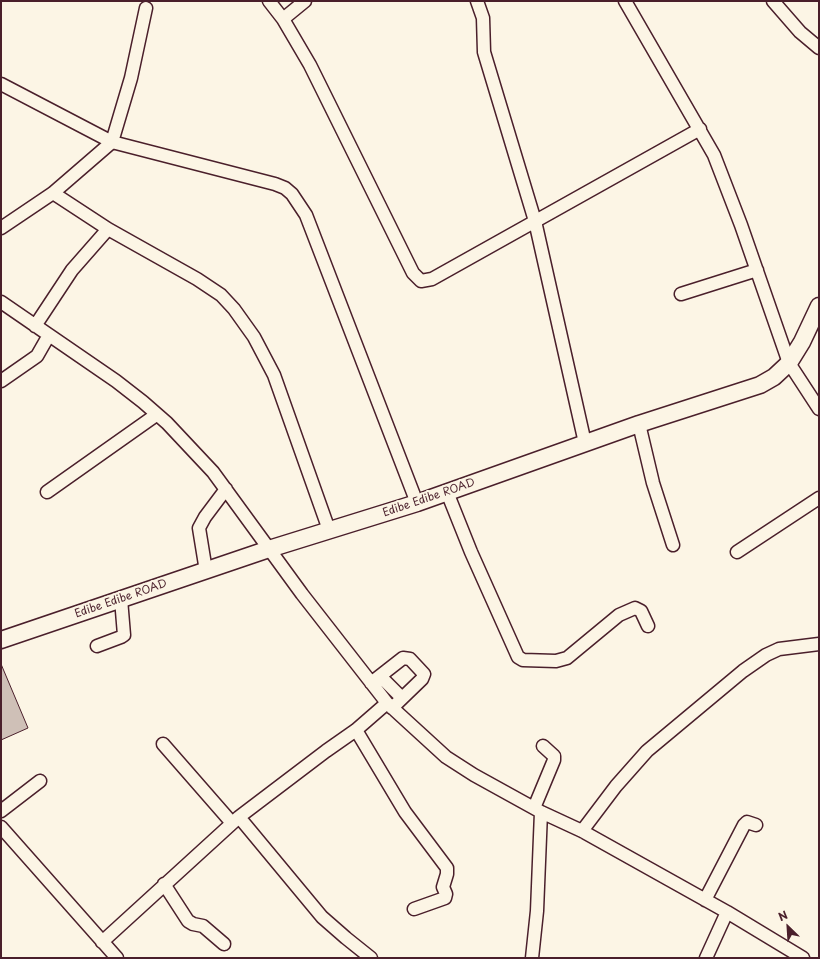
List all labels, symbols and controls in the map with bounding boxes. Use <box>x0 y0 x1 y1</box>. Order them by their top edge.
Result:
street label: Edibe Edibe ROAD <box>381 476 477 520</box>
street label: Edibe Edibe ROAD <box>73 577 169 621</box>
text: N <box>775 906 790 925</box>
north arrow <box>768 907 808 947</box>

